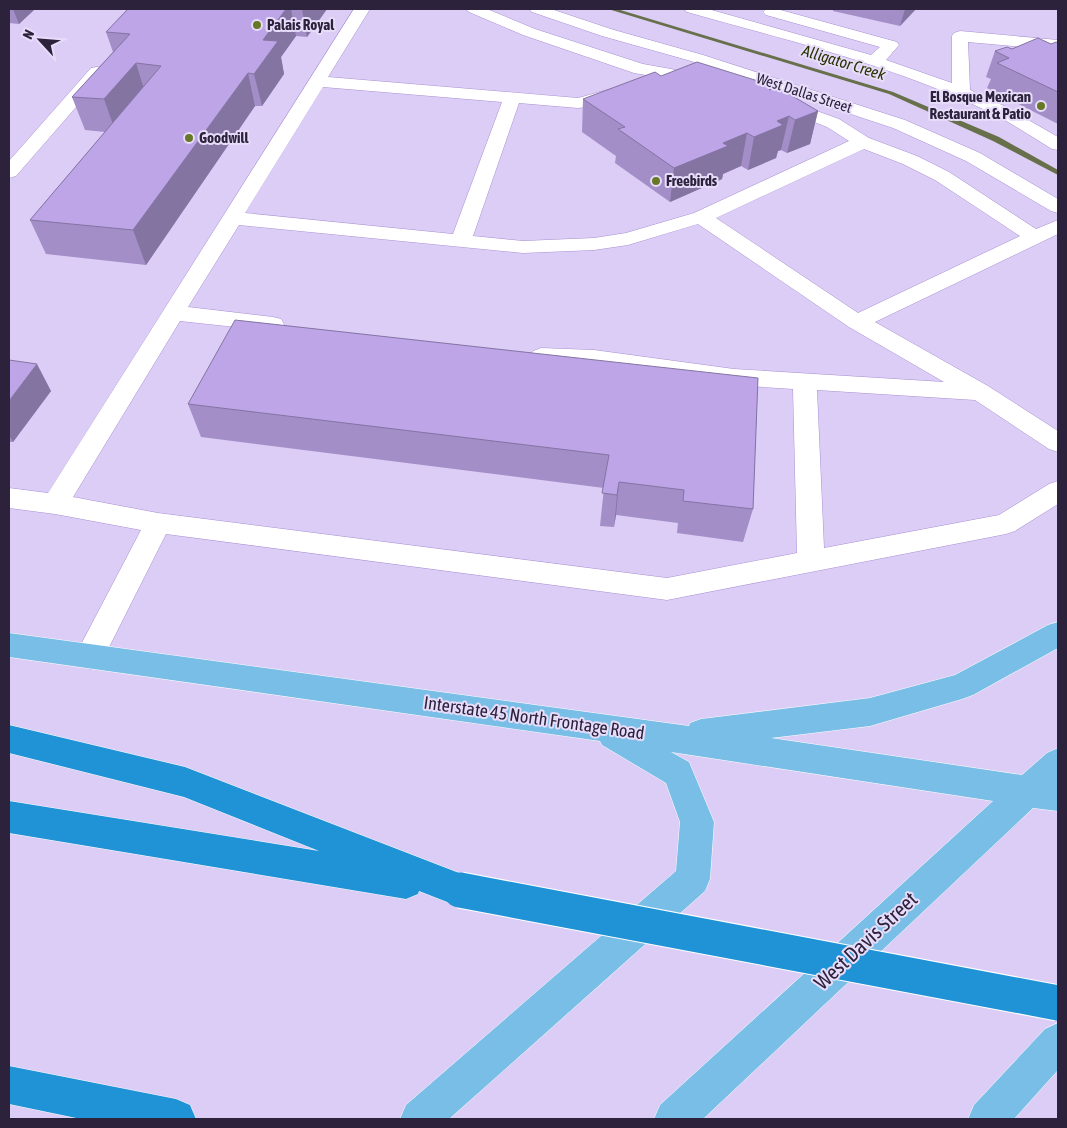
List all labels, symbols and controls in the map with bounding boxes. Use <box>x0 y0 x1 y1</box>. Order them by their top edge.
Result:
north arrow <box>15 15 65 65</box>
place label: Palais Royal <box>267 16 335 33</box>
marker: Palais Royal <box>251 19 263 31</box>
text: N <box>19 27 37 42</box>
water label: Alligator Creek <box>799 40 889 84</box>
street label: West Dallas Street <box>754 69 854 116</box>
place label: El Bosque Mexican Restaurant & Patio <box>929 88 1031 122</box>
marker: El Bosque Mexican Restaurant & Patio <box>1035 100 1047 112</box>
place label: Goodwill <box>199 129 250 146</box>
marker: Goodwill <box>183 132 195 144</box>
place label: Freebirds <box>666 172 718 189</box>
marker: Freebirds <box>650 175 662 187</box>
street label: Interstate 45 North Frontage Road <box>422 692 646 743</box>
street label: West Davis Street <box>809 887 922 994</box>

